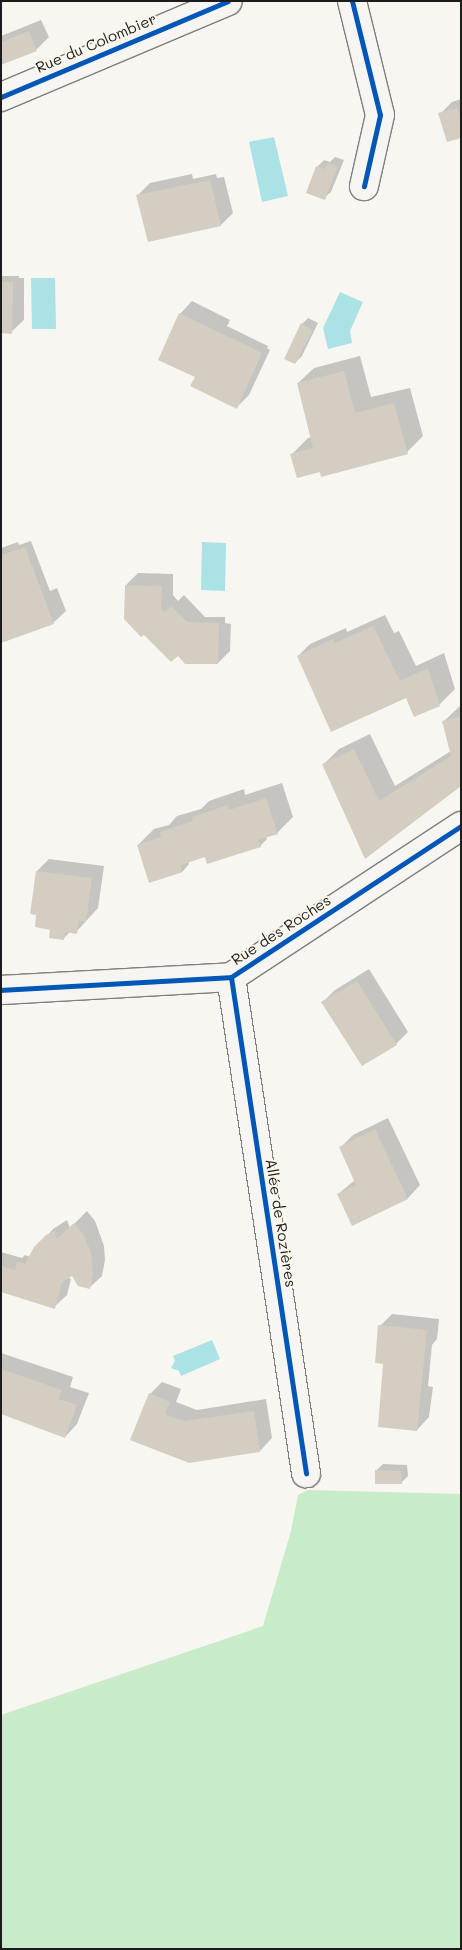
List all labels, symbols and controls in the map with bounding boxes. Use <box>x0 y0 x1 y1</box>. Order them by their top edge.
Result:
street label: Rue du Colombier <box>33 9 159 77</box>
street label: Rue des Roches <box>228 891 334 969</box>
street label: Allée de Rozières <box>262 1158 300 1288</box>

